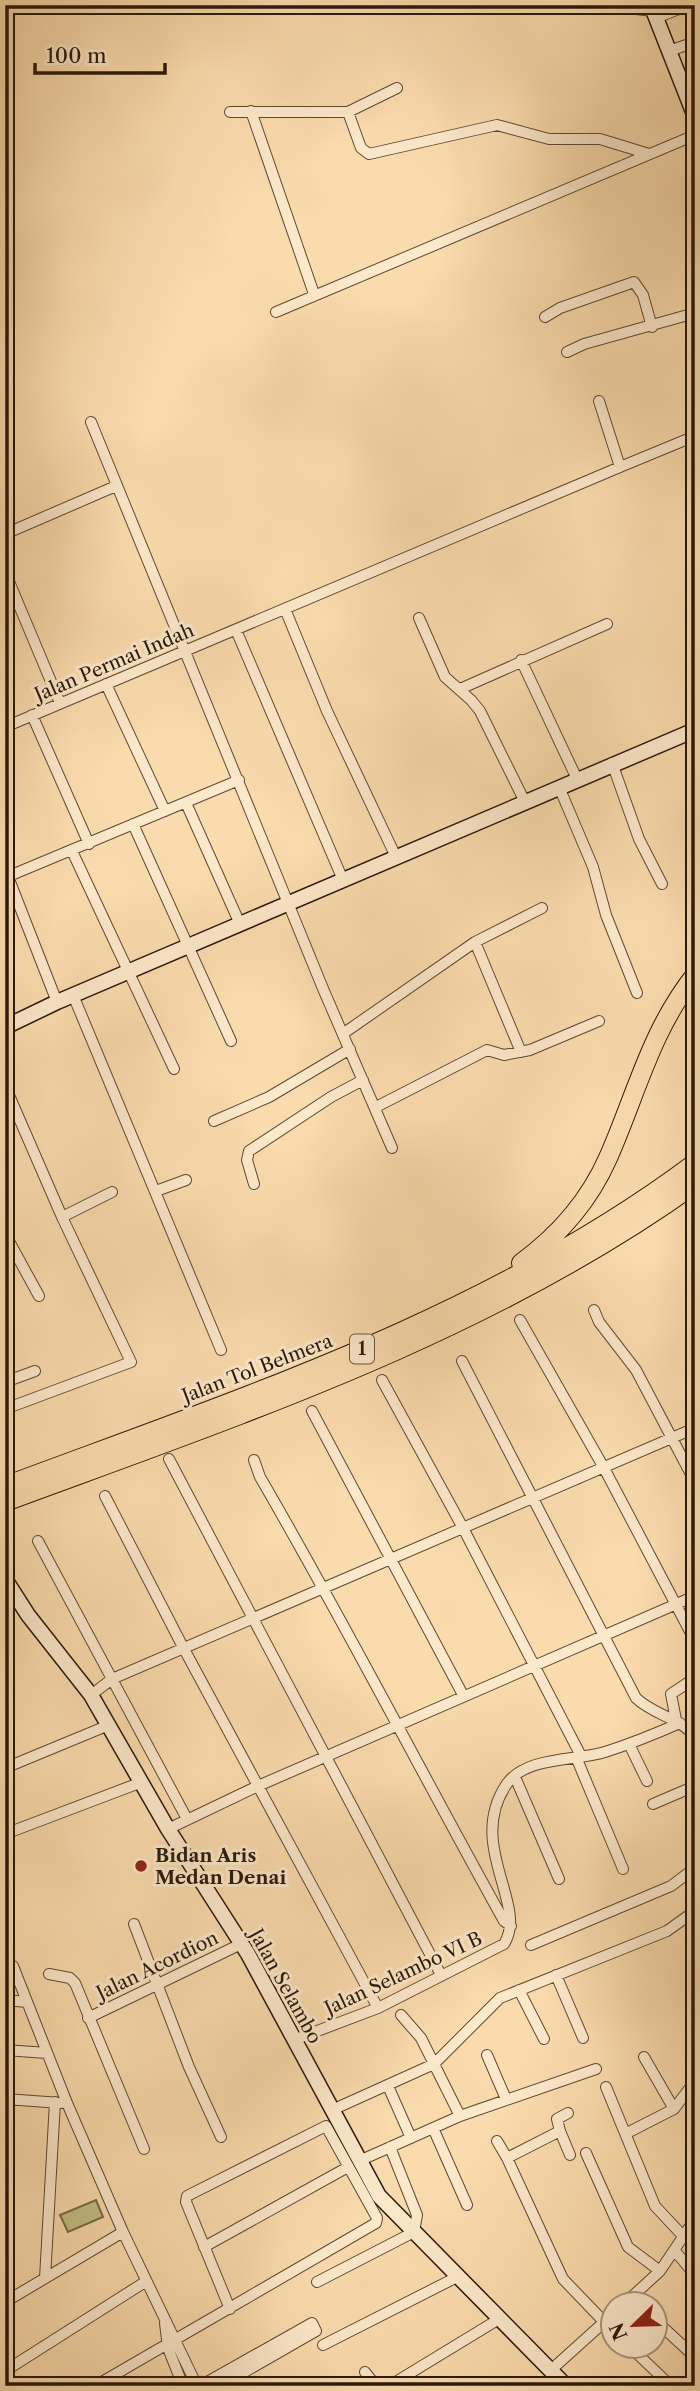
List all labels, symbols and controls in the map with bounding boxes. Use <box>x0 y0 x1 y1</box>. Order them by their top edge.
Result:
scale bar <box>35 32 164 76</box>
text: 100 m <box>46 43 107 68</box>
street label: Jalan Permai Indah <box>28 618 197 708</box>
street label: Jalan Tol Belmera <box>176 1329 336 1409</box>
road number: 1 <box>350 1334 374 1364</box>
place label: Bidan Aris Medan Denai <box>155 1844 286 1889</box>
marker: Bidan Aris Medan Denai <box>133 1858 149 1874</box>
street label: Jalan Selambo <box>243 1922 327 2048</box>
street label: Jalan Acordion <box>90 1926 222 2006</box>
street label: Jalan Selambo VI B <box>318 1927 486 2021</box>
north arrow <box>598 2290 668 2360</box>
text: N <box>605 2319 633 2344</box>

